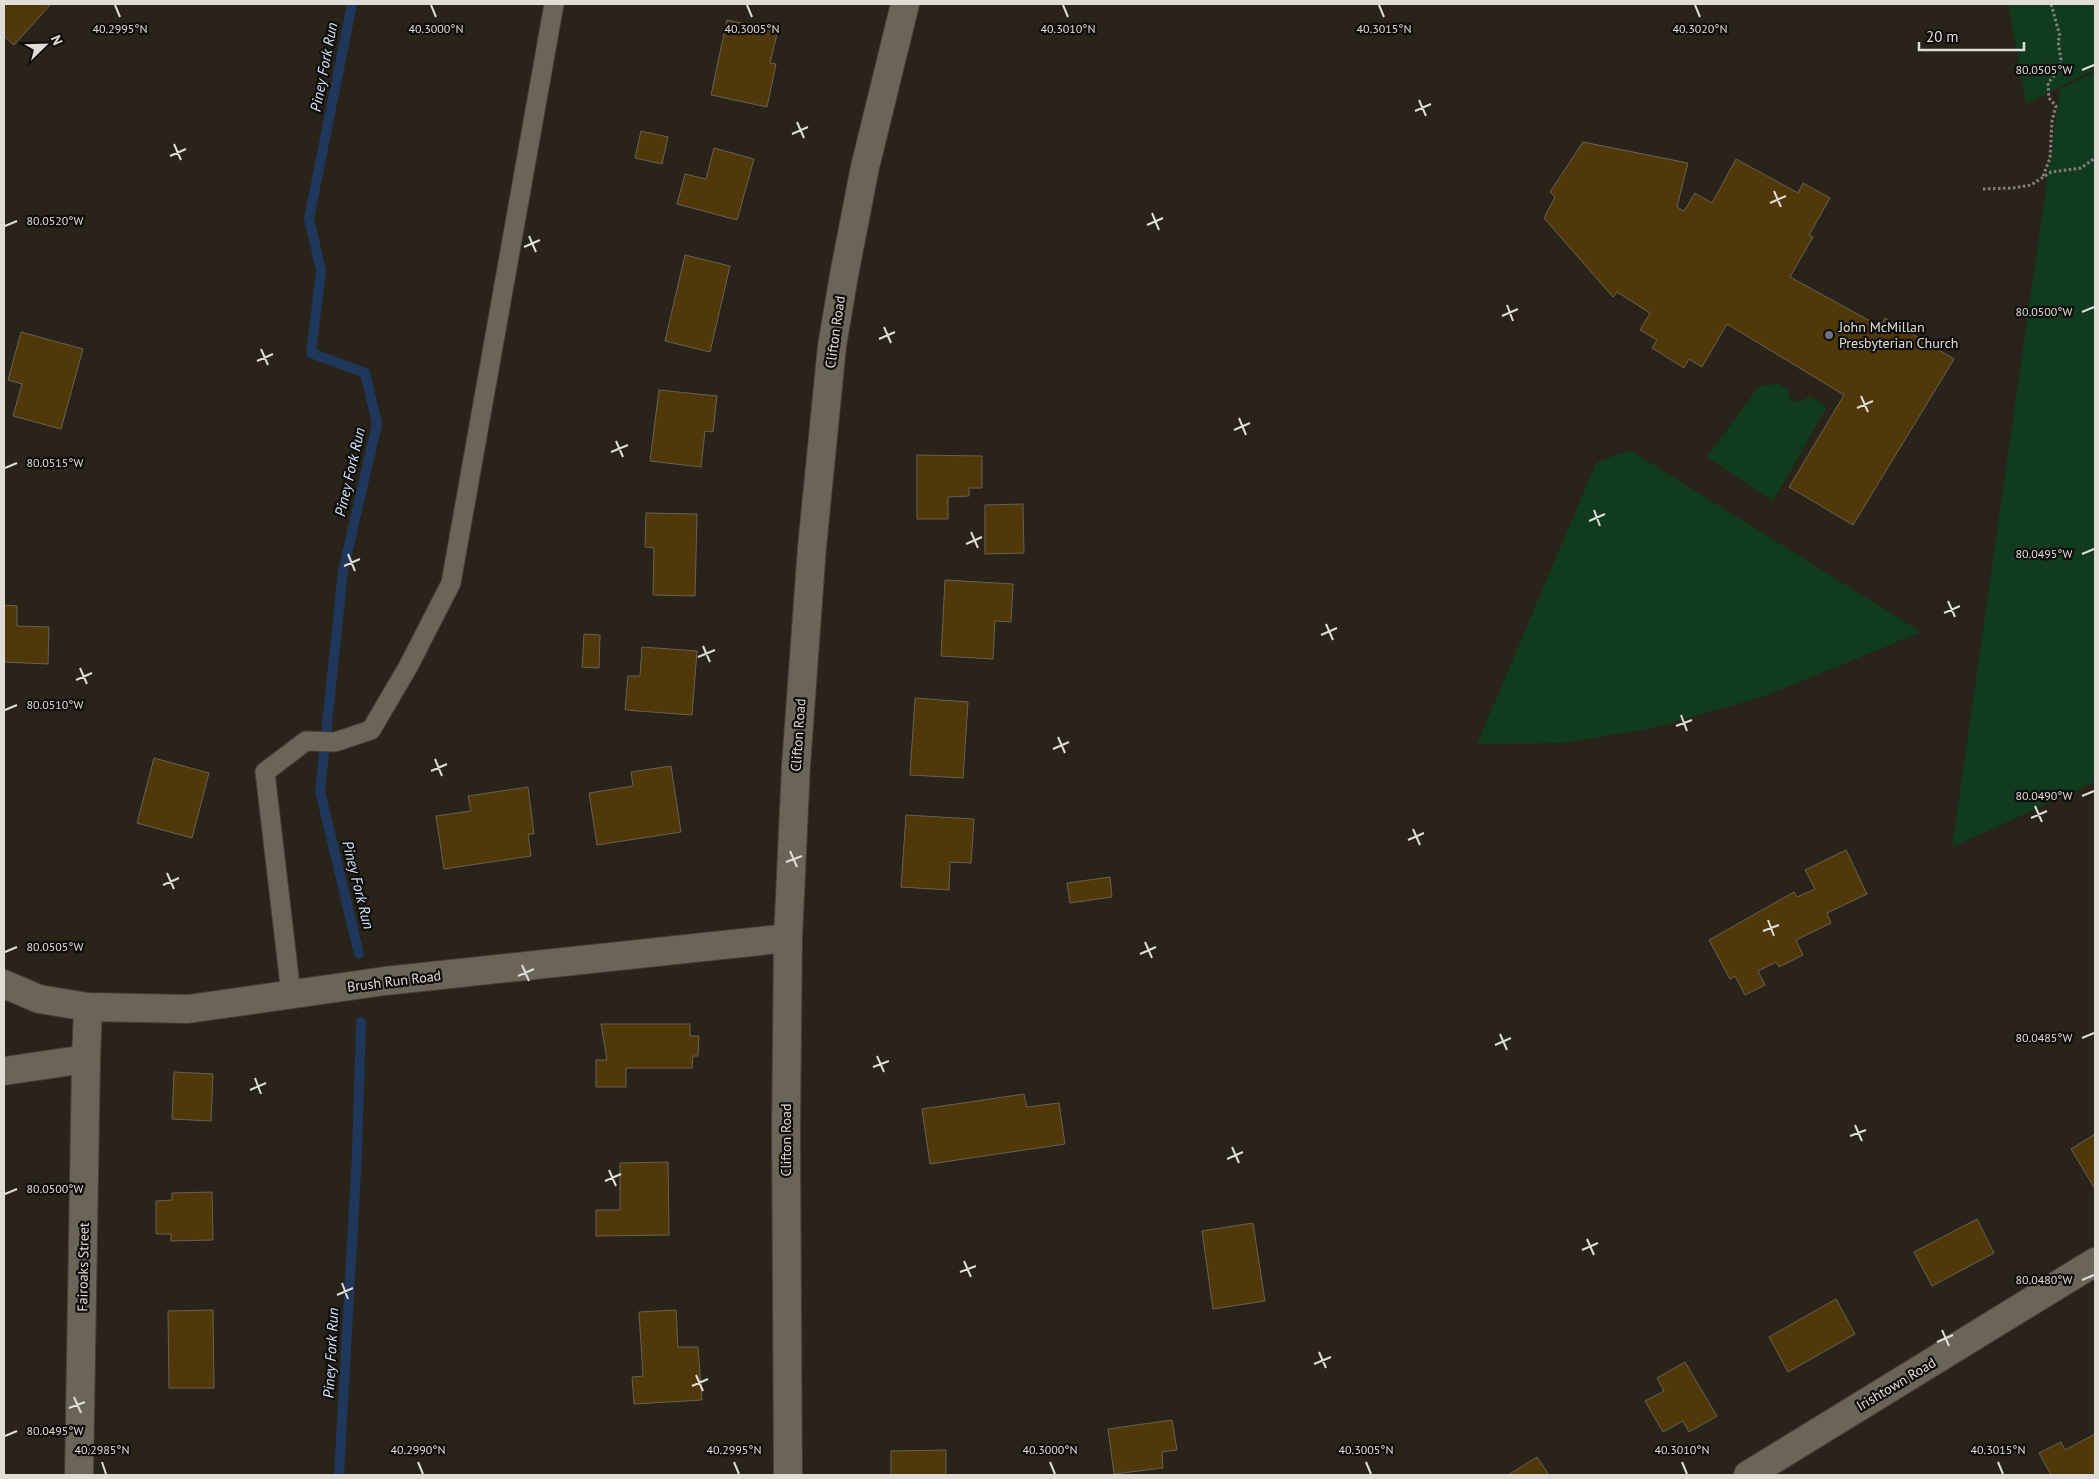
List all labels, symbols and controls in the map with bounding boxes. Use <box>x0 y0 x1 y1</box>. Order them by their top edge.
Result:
north arrow <box>20 20 70 70</box>
water label: Piney Fork Run <box>306 20 342 113</box>
scale bar <box>1919 20 2024 52</box>
text: 40.2995°N <box>93 21 147 36</box>
text: 40.3000°N <box>409 21 463 36</box>
text: 40.3005°N <box>725 21 779 36</box>
text: 40.3010°N <box>1041 21 1095 36</box>
text: 40.3015°N <box>1357 21 1411 36</box>
text: 40.3020°N <box>1673 21 1727 36</box>
text: 20 m <box>1926 27 1959 46</box>
text: N <box>47 32 67 48</box>
text: 80.0505°W <box>2016 62 2072 77</box>
text: 80.0520°W <box>27 213 83 228</box>
street label: Clifton Road <box>821 294 849 370</box>
text: 80.0500°W <box>2016 304 2072 319</box>
place label: John McMillan Presbyterian Church <box>1838 318 1959 352</box>
marker: John McMillan Presbyterian Church <box>1823 329 1835 341</box>
water label: Piney Fork Run <box>330 425 369 518</box>
text: 80.0515°W <box>27 455 83 470</box>
text: 80.0495°W <box>2016 546 2072 561</box>
text: 80.0510°W <box>27 697 83 712</box>
street label: Clifton Road <box>786 698 810 772</box>
text: 80.0490°W <box>2016 788 2072 803</box>
water label: Piney Fork Run <box>338 839 379 931</box>
text: 80.0505°W <box>27 939 83 954</box>
street label: Brush Run Road <box>346 966 442 996</box>
text: 80.0485°W <box>2016 1030 2072 1045</box>
street label: Clifton Road <box>777 1103 795 1177</box>
text: 80.0500°W <box>27 1181 83 1196</box>
street label: Fairoaks Street <box>73 1222 93 1312</box>
text: 80.0480°W <box>2016 1272 2072 1287</box>
water label: Piney Fork Run <box>319 1307 342 1399</box>
street label: Irishtown Road <box>1853 1353 1939 1415</box>
text: 80.0495°W <box>27 1423 83 1438</box>
text: 40.2985°N <box>75 1442 129 1457</box>
text: 40.2990°N <box>391 1442 445 1457</box>
text: 40.2995°N <box>707 1442 761 1457</box>
text: 40.3000°N <box>1023 1442 1077 1457</box>
text: 40.3005°N <box>1339 1442 1393 1457</box>
text: 40.3010°N <box>1655 1442 1709 1457</box>
text: 40.3015°N <box>1971 1442 2025 1457</box>

